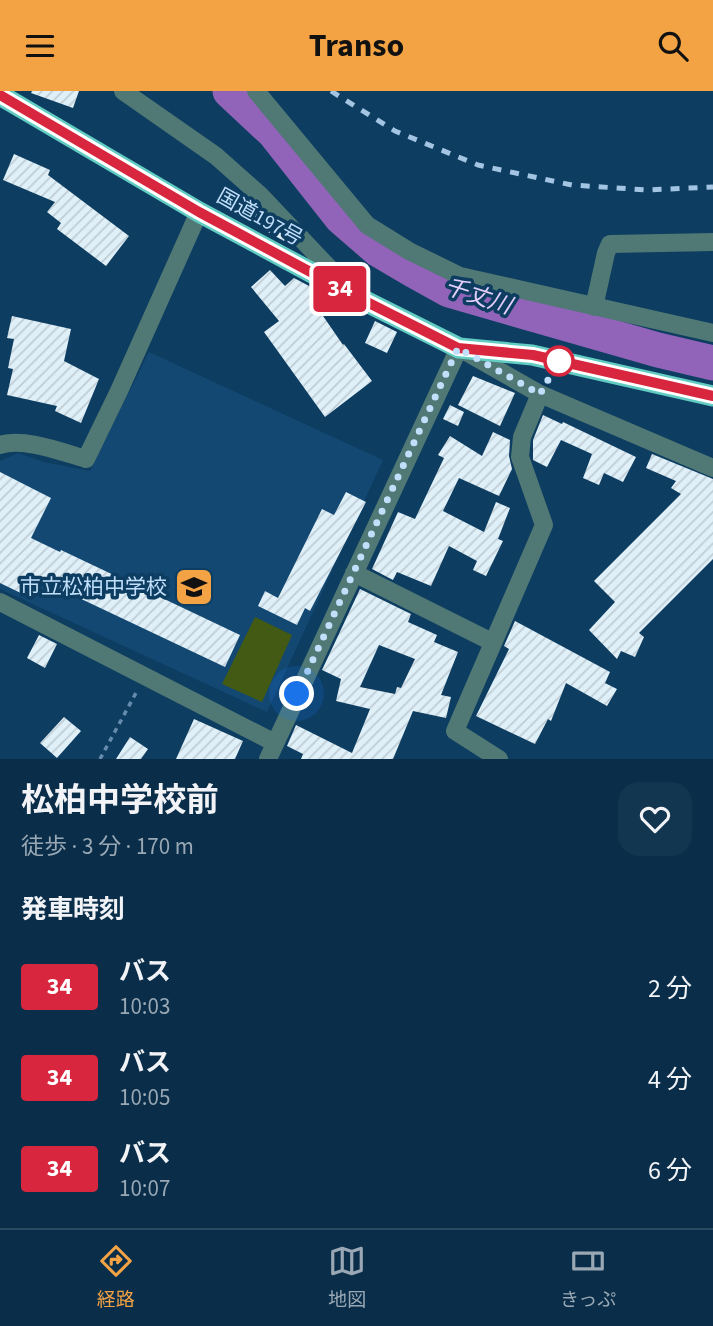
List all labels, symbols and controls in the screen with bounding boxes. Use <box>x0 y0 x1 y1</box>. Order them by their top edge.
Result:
text: Transo <box>309 23 404 69</box>
icon: menu <box>21 27 59 65</box>
icon: search <box>654 27 692 65</box>
street label: 国道197号 <box>211 181 309 253</box>
line badge: 34 <box>308 266 372 312</box>
water label: 千丈川 <box>440 270 519 323</box>
text: 34 <box>327 271 353 306</box>
unlabelled marker <box>544 346 574 376</box>
school or university icon: 市立松柏中学校 <box>173 566 215 608</box>
place label: 市立松柏中学校 <box>20 572 167 602</box>
your location <box>279 676 314 711</box>
text: 松柏中学校前 <box>21 777 219 824</box>
button: heart <box>618 782 692 856</box>
text: 徒歩 · 3 分 · 170 m <box>21 830 194 863</box>
text: 発車時刻 <box>21 891 125 928</box>
text: バス <box>119 953 171 990</box>
text: 34 <box>47 969 72 1004</box>
text: 2 分 <box>648 970 692 1007</box>
text: 10:03 <box>119 990 170 1023</box>
text: バス <box>119 1044 171 1081</box>
text: 34 <box>47 1060 72 1095</box>
text: 4 分 <box>648 1061 692 1098</box>
text: 10:05 <box>119 1081 170 1114</box>
text: バス <box>119 1135 171 1172</box>
text: 34 <box>47 1151 72 1186</box>
text: 6 分 <box>648 1152 692 1189</box>
text: 10:07 <box>119 1172 170 1205</box>
tab: 経路 <box>97 1242 135 1314</box>
tab: 地図 <box>328 1242 366 1314</box>
tab: きっぷ <box>560 1242 616 1314</box>

